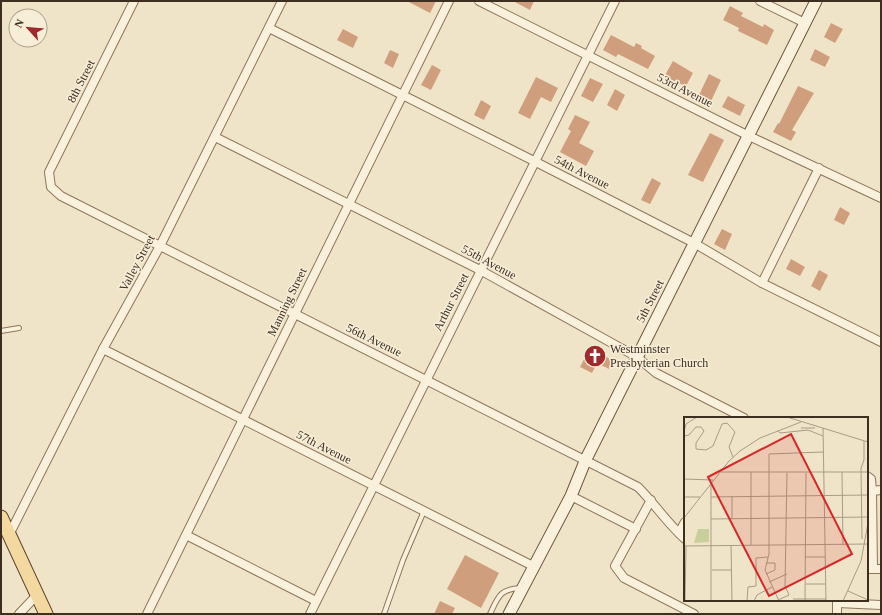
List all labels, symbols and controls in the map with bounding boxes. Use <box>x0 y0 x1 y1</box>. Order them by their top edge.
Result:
north arrow <box>8 8 48 48</box>
text: N <box>12 17 26 30</box>
street label: 8th Street <box>64 57 98 105</box>
street label: 53rd Avenue <box>655 70 715 110</box>
street label: 54th Avenue <box>552 152 612 192</box>
street label: Valley Street <box>116 232 158 294</box>
street label: 55th Avenue <box>459 242 519 282</box>
street label: Manning Street <box>264 265 310 338</box>
street label: Arthur Street <box>430 270 472 333</box>
street label: 5th Street <box>633 277 667 325</box>
street label: 56th Avenue <box>344 321 404 359</box>
place label: Westminster Presbyterian Church <box>610 342 708 370</box>
church icon: Westminster Presbyterian Church <box>582 343 608 369</box>
inset map <box>684 417 868 601</box>
street label: 57th Avenue <box>294 427 354 467</box>

